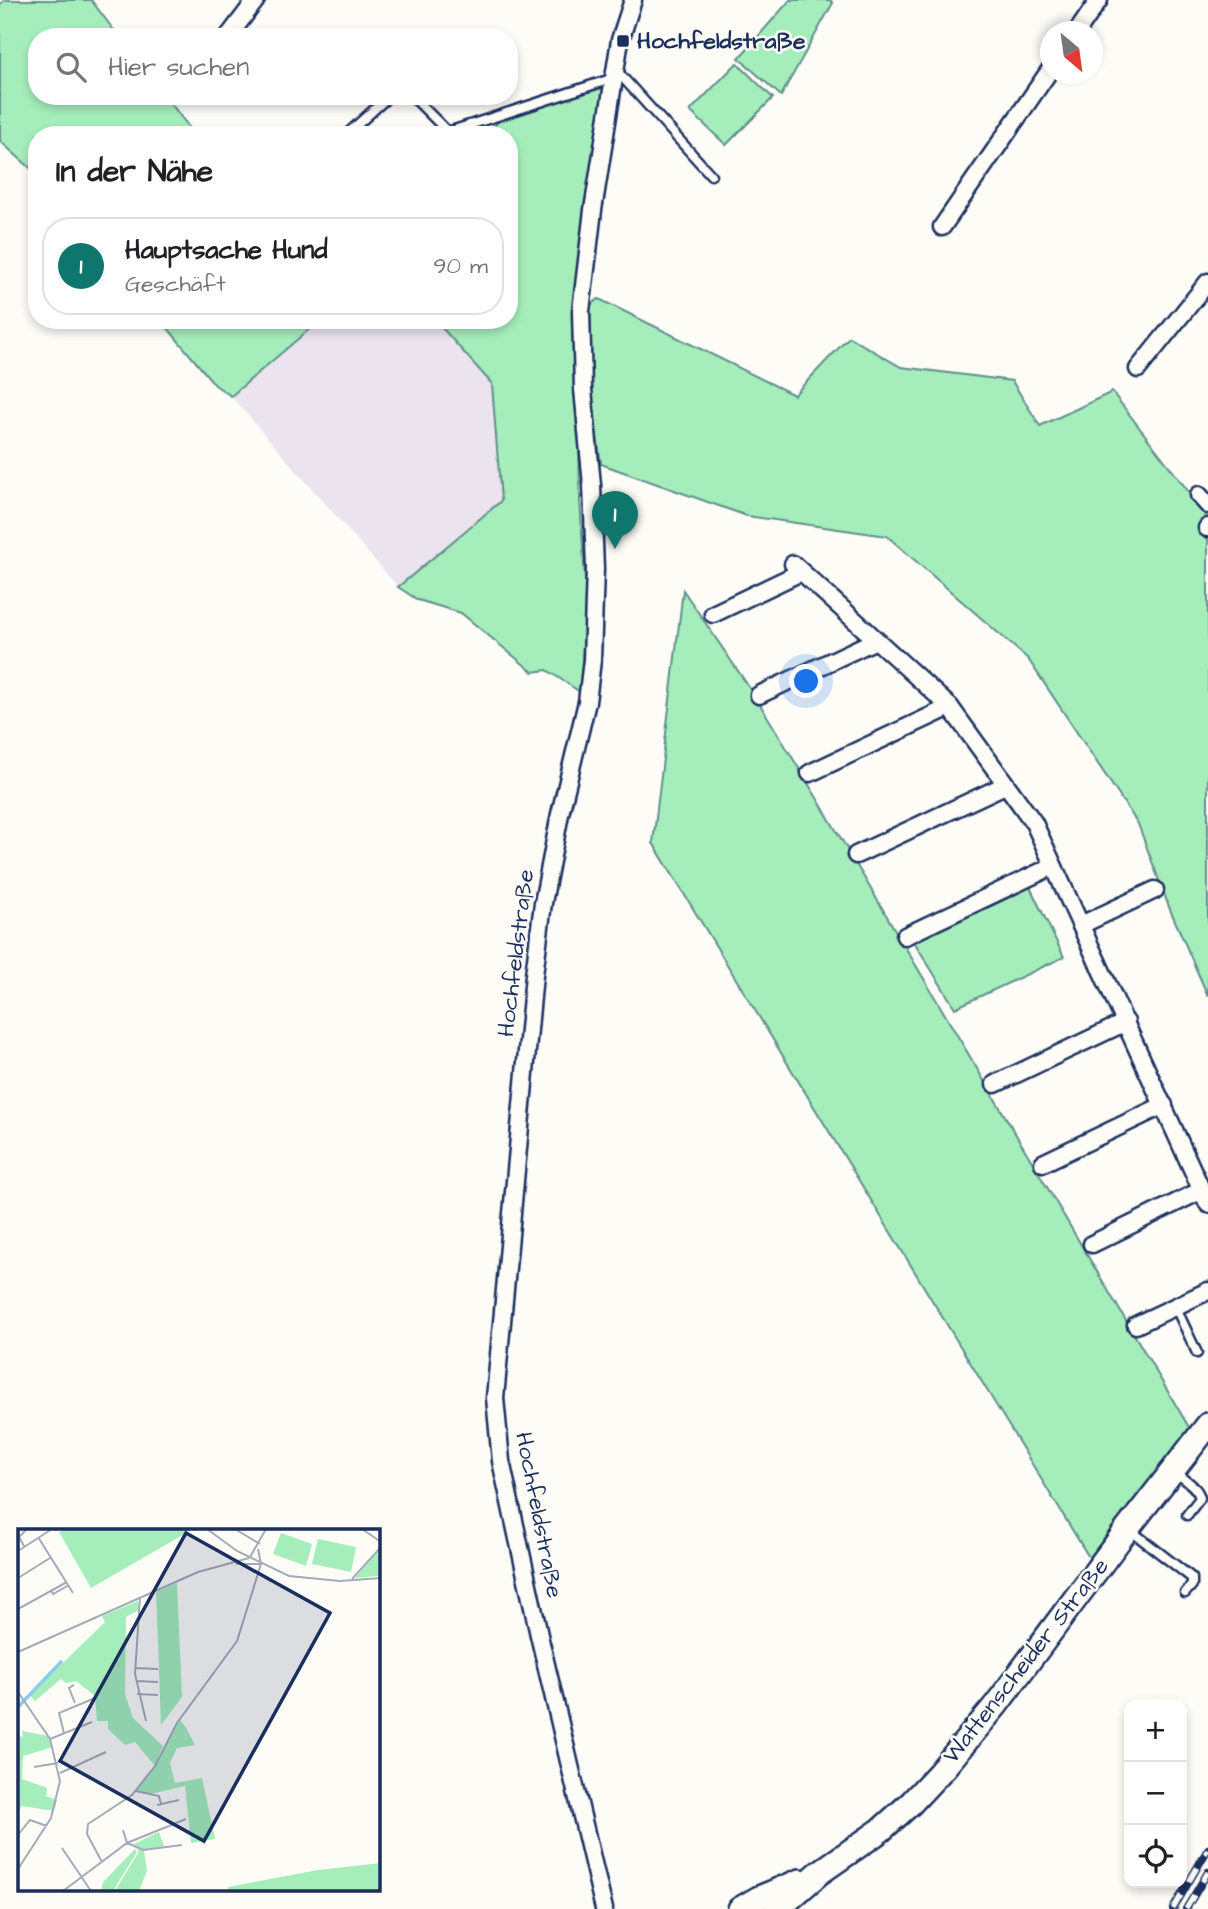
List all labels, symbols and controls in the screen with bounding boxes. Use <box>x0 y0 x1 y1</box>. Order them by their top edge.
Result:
north arrow <box>1040 21 1103 84</box>
place label: Hochfeldstraße <box>637 25 806 57</box>
search box <box>28 28 518 105</box>
marker: Hochfeldstraße <box>615 33 631 49</box>
icon: search <box>52 48 90 86</box>
text: Hier suchen <box>108 49 249 85</box>
text: In der Nähe <box>56 151 213 193</box>
text: Hauptsache Hund <box>125 232 328 268</box>
text: 1 <box>80 250 82 282</box>
text: 90 m <box>433 250 488 282</box>
text: Geschäft <box>125 268 226 300</box>
pin: 1 <box>592 491 638 549</box>
your location <box>789 664 823 698</box>
street label: Hochfeldstraße <box>490 867 542 1039</box>
street label: Hochfeldstraße <box>507 1429 571 1601</box>
inset map <box>18 1529 380 1892</box>
street label: Wattenscheider Straße <box>936 1552 1116 1770</box>
map controls <box>1124 1699 1187 1888</box>
button: + <box>1124 1699 1187 1762</box>
button: − <box>1124 1762 1187 1825</box>
button: locate <box>1124 1825 1187 1888</box>

